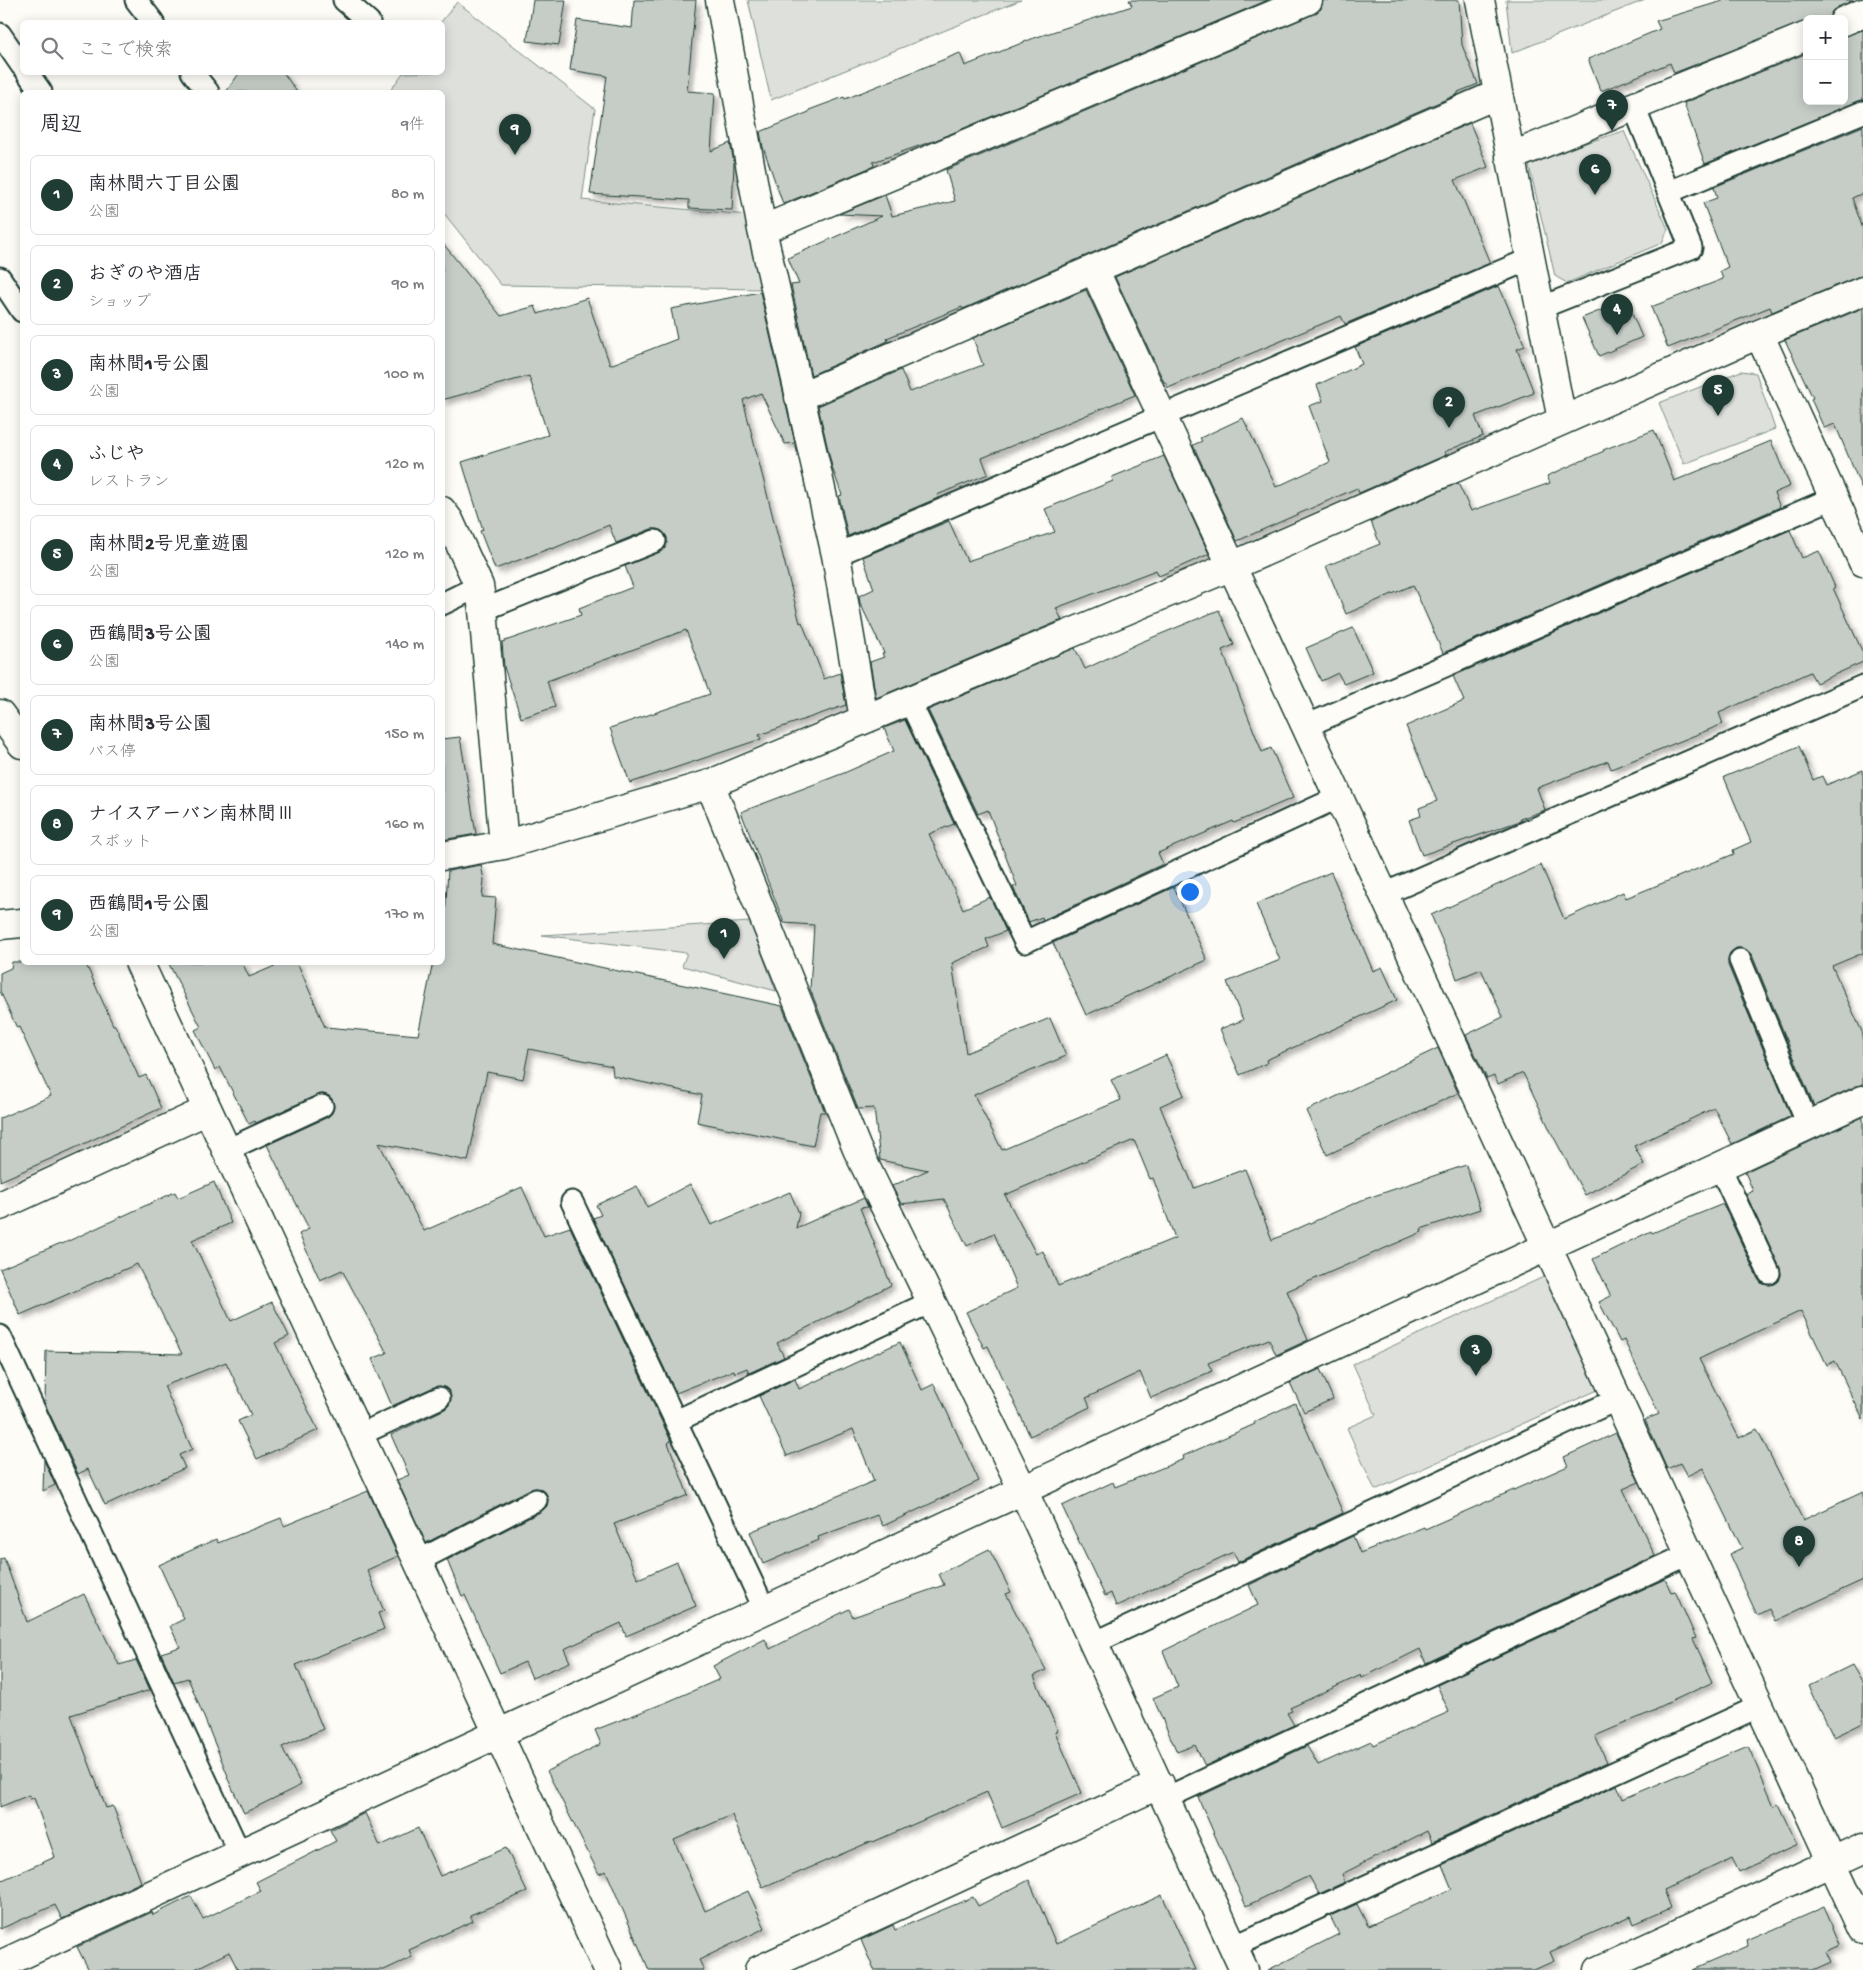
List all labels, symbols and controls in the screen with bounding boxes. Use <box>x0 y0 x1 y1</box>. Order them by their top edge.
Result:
map controls <box>1803 15 1848 105</box>
button: + <box>1803 15 1848 60</box>
search box <box>20 20 445 75</box>
icon: search <box>38 34 66 62</box>
text: ここで検索 <box>78 40 173 63</box>
button: − <box>1803 60 1848 105</box>
pin: 7 <box>1596 90 1628 131</box>
text: 周辺 <box>40 114 82 139</box>
pin: 9 <box>499 114 531 155</box>
text: 9件 <box>401 117 425 136</box>
pin: 6 <box>1579 154 1611 195</box>
text: 南林間六丁目公園 <box>88 174 240 197</box>
text: 1 <box>54 186 60 205</box>
text: 80 m <box>391 186 424 205</box>
text: 公園 <box>88 204 120 223</box>
text: おぎのや酒店 <box>88 264 202 287</box>
text: 2 <box>53 276 61 295</box>
text: 90 m <box>392 276 424 295</box>
text: ショップ <box>88 294 151 313</box>
pin: 4 <box>1601 294 1633 335</box>
text: 南林間1号公園 <box>88 354 210 377</box>
text: 3 <box>53 366 61 385</box>
text: 100 m <box>384 366 424 385</box>
pin: 5 <box>1702 375 1734 416</box>
text: 公園 <box>88 384 120 403</box>
pin: 2 <box>1433 387 1465 428</box>
text: ふじや <box>88 444 145 467</box>
text: 4 <box>53 456 61 475</box>
text: 120 m <box>385 456 424 475</box>
text: レストラン <box>88 474 169 493</box>
text: 南林間2号児童遊園 <box>88 534 249 557</box>
text: 5 <box>53 546 61 565</box>
text: 120 m <box>385 546 424 565</box>
text: 公園 <box>88 564 120 583</box>
text: 西鶴間3号公園 <box>88 624 212 647</box>
text: 6 <box>53 636 61 655</box>
text: 140 m <box>386 636 424 655</box>
text: 公園 <box>88 654 120 673</box>
text: 南林間3号公園 <box>88 714 212 737</box>
text: 7 <box>53 726 61 745</box>
text: 150 m <box>385 726 424 745</box>
text: バス停 <box>88 744 136 763</box>
text: ナイスアーバン南林間Ⅲ <box>88 804 295 827</box>
text: 8 <box>53 816 61 835</box>
text: 160 m <box>385 816 424 835</box>
text: スポット <box>88 834 152 853</box>
your location <box>1177 879 1203 905</box>
text: 西鶴間1号公園 <box>88 894 210 917</box>
text: 9 <box>53 906 61 925</box>
text: 170 m <box>385 906 424 925</box>
pin: 1 <box>708 918 740 959</box>
text: 公園 <box>88 924 120 943</box>
pin: 3 <box>1460 1335 1492 1376</box>
pin: 8 <box>1783 1526 1815 1567</box>

